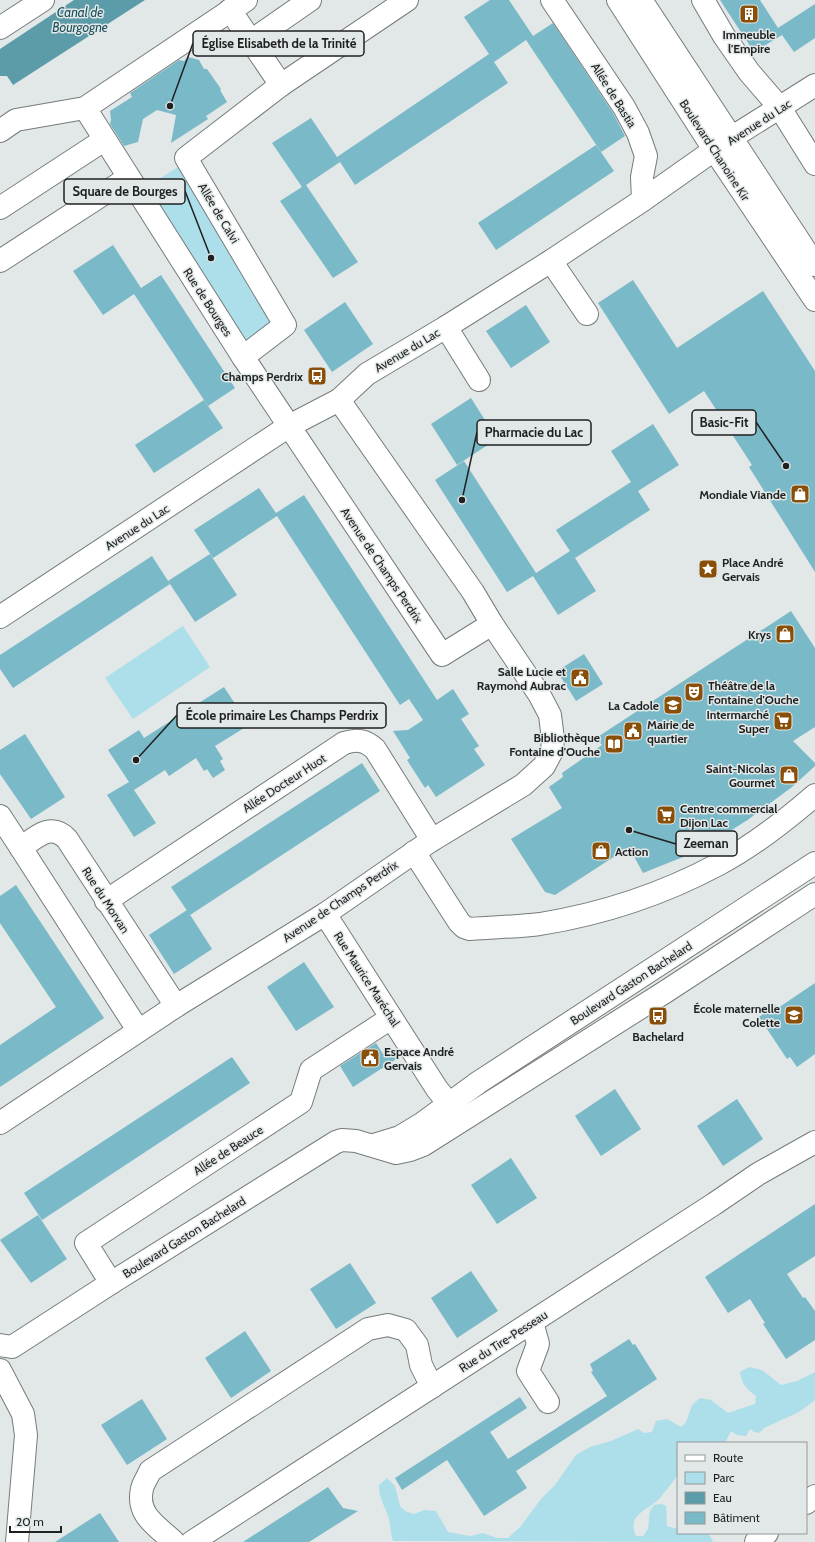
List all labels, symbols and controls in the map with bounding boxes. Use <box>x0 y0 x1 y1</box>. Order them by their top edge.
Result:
building icon: Immeuble l'Empire <box>738 3 760 25</box>
water label: Canal de Bourgogne <box>52 4 108 35</box>
place label: Immeuble l'Empire <box>722 27 776 56</box>
callout: Église Elisabeth de la Trinité <box>193 31 364 56</box>
text: Église Elisabeth de la Trinité <box>202 34 357 51</box>
street label: Allée de Bastia <box>588 60 640 130</box>
street label: Avenue du Lac <box>724 95 794 148</box>
street label: Boulevard Chanoine Kir <box>677 96 754 204</box>
callout: Square de Bourges <box>64 179 185 204</box>
street label: Allée de Calvi <box>195 180 243 246</box>
text: Square de Bourges <box>72 183 178 199</box>
street label: Rue de Bourges <box>180 265 236 339</box>
street label: Avenue du Lac <box>372 324 443 375</box>
bus stop icon: Champs Perdrix <box>306 365 328 387</box>
place label: Champs Perdrix <box>221 369 303 384</box>
callout: Basic-Fit <box>692 410 756 435</box>
text: Basic-Fit <box>700 414 749 430</box>
callout: Pharmacie du Lac <box>477 420 591 445</box>
text: Pharmacie du Lac <box>485 424 583 440</box>
shop icon: Mondiale Viande <box>789 483 811 505</box>
place label: Mondiale Viande <box>699 487 786 502</box>
street label: Avenue du Lac <box>102 500 172 553</box>
street label: Avenue de Champs Perdrix <box>338 504 426 626</box>
place label: Place André Gervais <box>722 555 784 584</box>
place icon: Place André Gervais <box>697 558 719 580</box>
shop icon: Krys <box>774 623 796 645</box>
place label: Krys <box>748 627 771 642</box>
place label: Salle Lucie et Raymond Aubrac <box>477 664 567 693</box>
public building icon: Salle Lucie et Raymond Aubrac <box>569 667 591 689</box>
place label: Théâtre de la Fontaine d'Ouche <box>708 678 799 707</box>
theatre icon: Théâtre de la Fontaine d'Ouche <box>683 681 705 703</box>
school or university icon: La Cadole <box>662 694 684 716</box>
place label: La Cadole <box>608 698 659 713</box>
callout: École primaire Les Champs Perdrix <box>177 703 386 728</box>
text: École primaire Les Champs Perdrix <box>186 706 379 723</box>
place label: Intermarché Super <box>706 707 769 736</box>
supermarket icon: Intermarché Super <box>772 710 794 732</box>
place label: Mairie de quartier <box>647 717 695 746</box>
public building icon: Mairie de quartier <box>622 720 644 742</box>
place label: Bibliothèque Fontaine d'Ouche <box>509 730 600 759</box>
library icon: Bibliothèque Fontaine d'Ouche <box>603 733 625 755</box>
street label: Allée Docteur Huot <box>239 750 329 816</box>
place label: Saint-Nicolas Gourmet <box>706 761 775 790</box>
shop icon: Saint-Nicolas Gourmet <box>778 764 800 786</box>
place label: Centre commercial Dijon Lac <box>680 801 777 830</box>
supermarket icon: Centre commercial Dijon Lac <box>655 804 677 826</box>
callout: Zeeman <box>676 831 737 856</box>
text: Zeeman <box>683 835 729 851</box>
shop icon: Action <box>590 840 612 862</box>
place label: Action <box>615 844 648 859</box>
street label: Avenue de Champs Perdrix <box>279 857 401 945</box>
street label: Rue du Morvan <box>79 864 133 936</box>
street label: Rue Maurice Maréchal <box>331 929 403 1029</box>
street label: Boulevard Gaston Bachelard <box>567 938 695 1028</box>
place label: École maternelle Colette <box>693 1001 780 1030</box>
school or university icon: École maternelle Colette <box>783 1004 805 1026</box>
bus stop icon: Bachelard <box>647 1005 669 1027</box>
place label: Bachelard <box>632 1029 684 1044</box>
place label: Espace André Gervais <box>384 1044 454 1073</box>
public building icon: Espace André Gervais <box>359 1047 381 1069</box>
street label: Allée de Beauce <box>190 1122 266 1178</box>
street label: Boulevard Gaston Bachelard <box>120 1193 248 1281</box>
street label: Rue du Tire-Pesseau <box>456 1307 550 1375</box>
legend <box>677 1442 807 1534</box>
text: Route <box>713 1450 743 1465</box>
text: Parc <box>713 1470 735 1485</box>
text: Eau <box>713 1490 732 1505</box>
scale bar <box>10 1508 61 1534</box>
text: Bâtiment <box>713 1510 760 1525</box>
text: 20 m <box>16 1514 44 1529</box>

